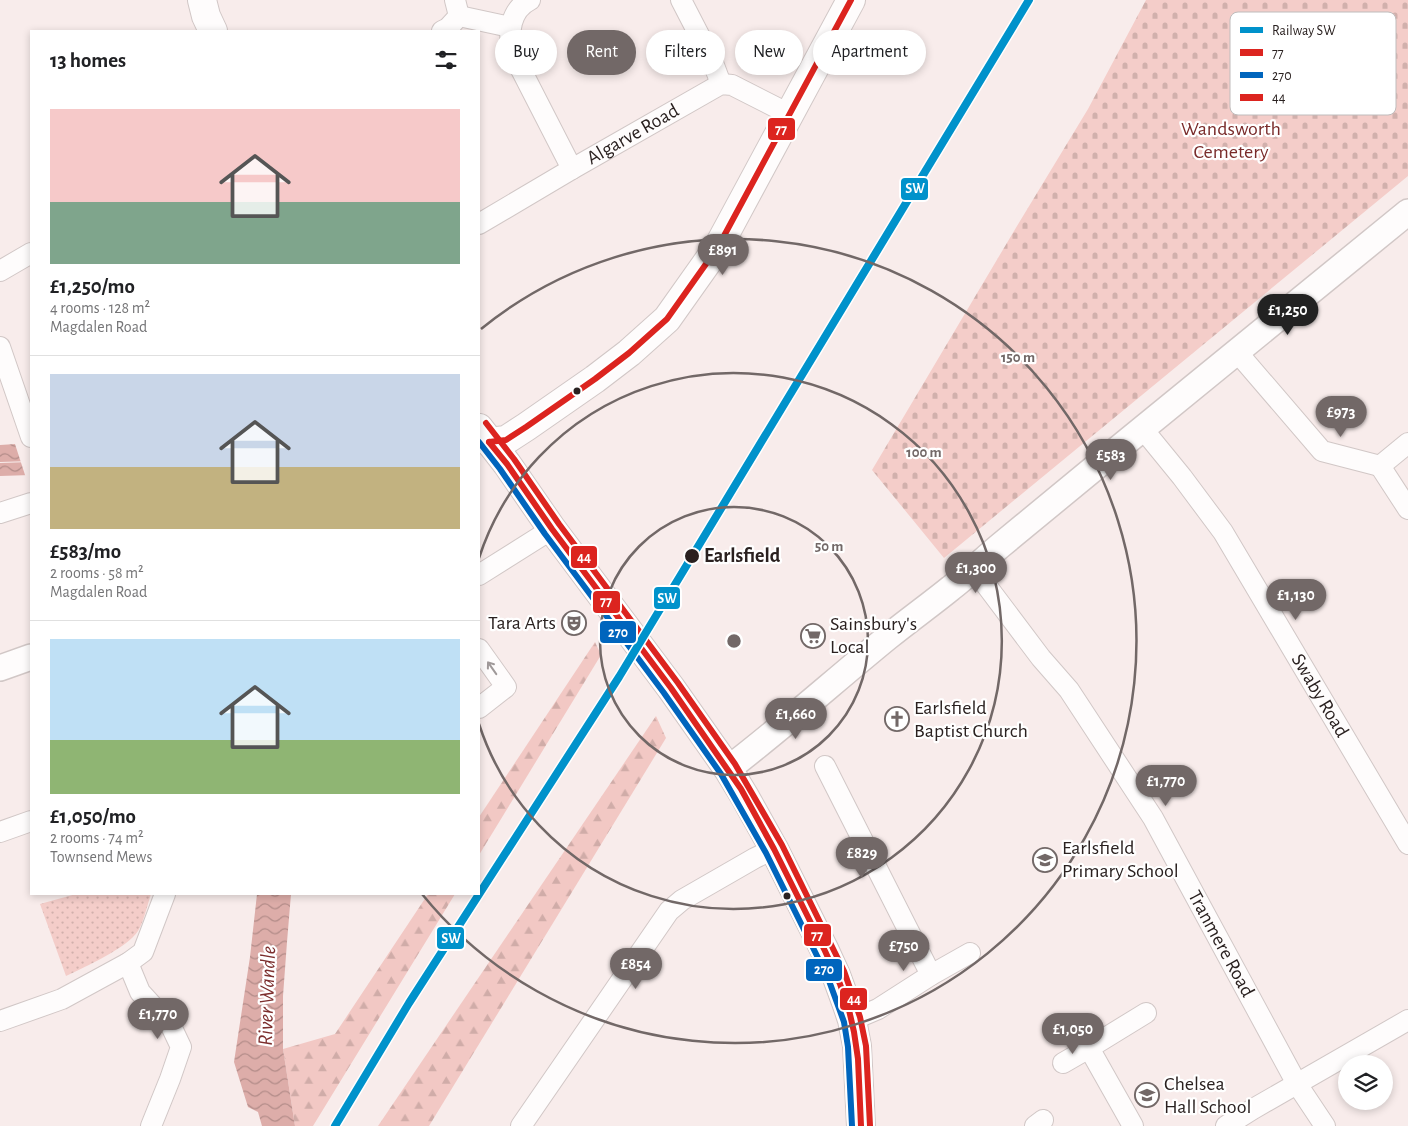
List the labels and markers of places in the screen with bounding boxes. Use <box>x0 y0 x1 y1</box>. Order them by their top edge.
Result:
pin: £891 <box>693 234 753 276</box>
pin: £1,250 <box>1247 294 1329 336</box>
unlabelled marker <box>572 386 582 396</box>
pin: £973 <box>1311 396 1371 438</box>
pin: £583 <box>1081 438 1141 481</box>
place label: Earlsfield <box>704 546 781 566</box>
marker: Earlsfield <box>683 547 701 565</box>
pin: £1,300 <box>935 552 1017 594</box>
pin: £1,130 <box>1255 578 1337 621</box>
theatre icon: Tara Arts <box>561 610 587 636</box>
place label: Tara Arts <box>488 613 556 633</box>
place label: Sainsbury's Local <box>830 614 917 657</box>
supermarket icon: Sainsbury's Local <box>800 623 826 649</box>
centre of rings <box>725 632 743 650</box>
pin: £1,660 <box>755 698 837 740</box>
place label: Earlsfield Baptist Church <box>914 698 1028 741</box>
church icon: Earlsfield Baptist Church <box>884 706 910 732</box>
pin: £1,770 <box>1125 764 1207 807</box>
pin: £829 <box>832 836 892 879</box>
place label: Earlsfield Primary School <box>1062 838 1179 881</box>
school or university icon: Earlsfield Primary School <box>1032 847 1058 873</box>
unlabelled marker <box>782 891 792 901</box>
pin: £750 <box>874 930 934 972</box>
pin: £854 <box>606 948 666 990</box>
pin: £1,770 <box>117 998 199 1040</box>
pin: £1,050 <box>1032 1012 1114 1055</box>
place label: Chelsea Hall School <box>1164 1074 1251 1117</box>
school or university icon: Chelsea Hall School <box>1134 1082 1160 1108</box>

